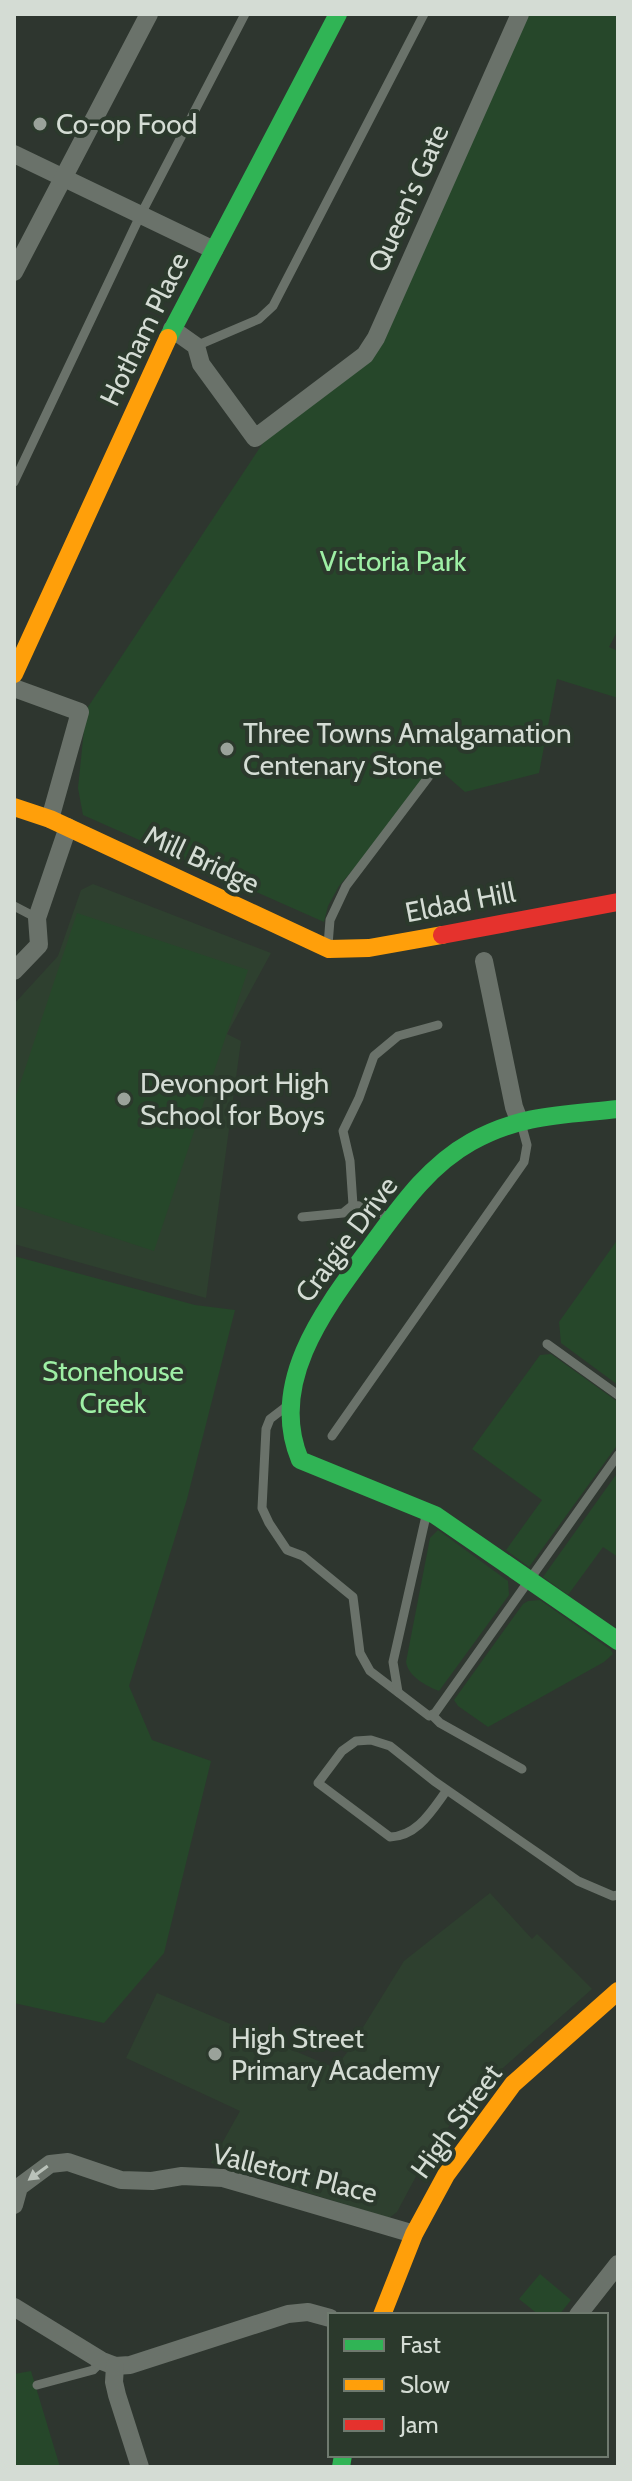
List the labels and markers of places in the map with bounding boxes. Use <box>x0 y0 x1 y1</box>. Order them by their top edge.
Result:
place label: Co-op Food <box>56 107 197 141</box>
marker: Co-op Food <box>31 115 49 133</box>
place label: Three Towns Amalgamation Centenary Stone <box>243 716 572 782</box>
marker: Three Towns Amalgamation Centenary Stone <box>218 740 236 758</box>
place label: Devonport High School for Boys <box>140 1066 329 1132</box>
marker: Devonport High School for Boys <box>115 1090 133 1108</box>
place label: High Street Primary Academy <box>231 2021 440 2087</box>
marker: High Street Primary Academy <box>206 2045 224 2063</box>

